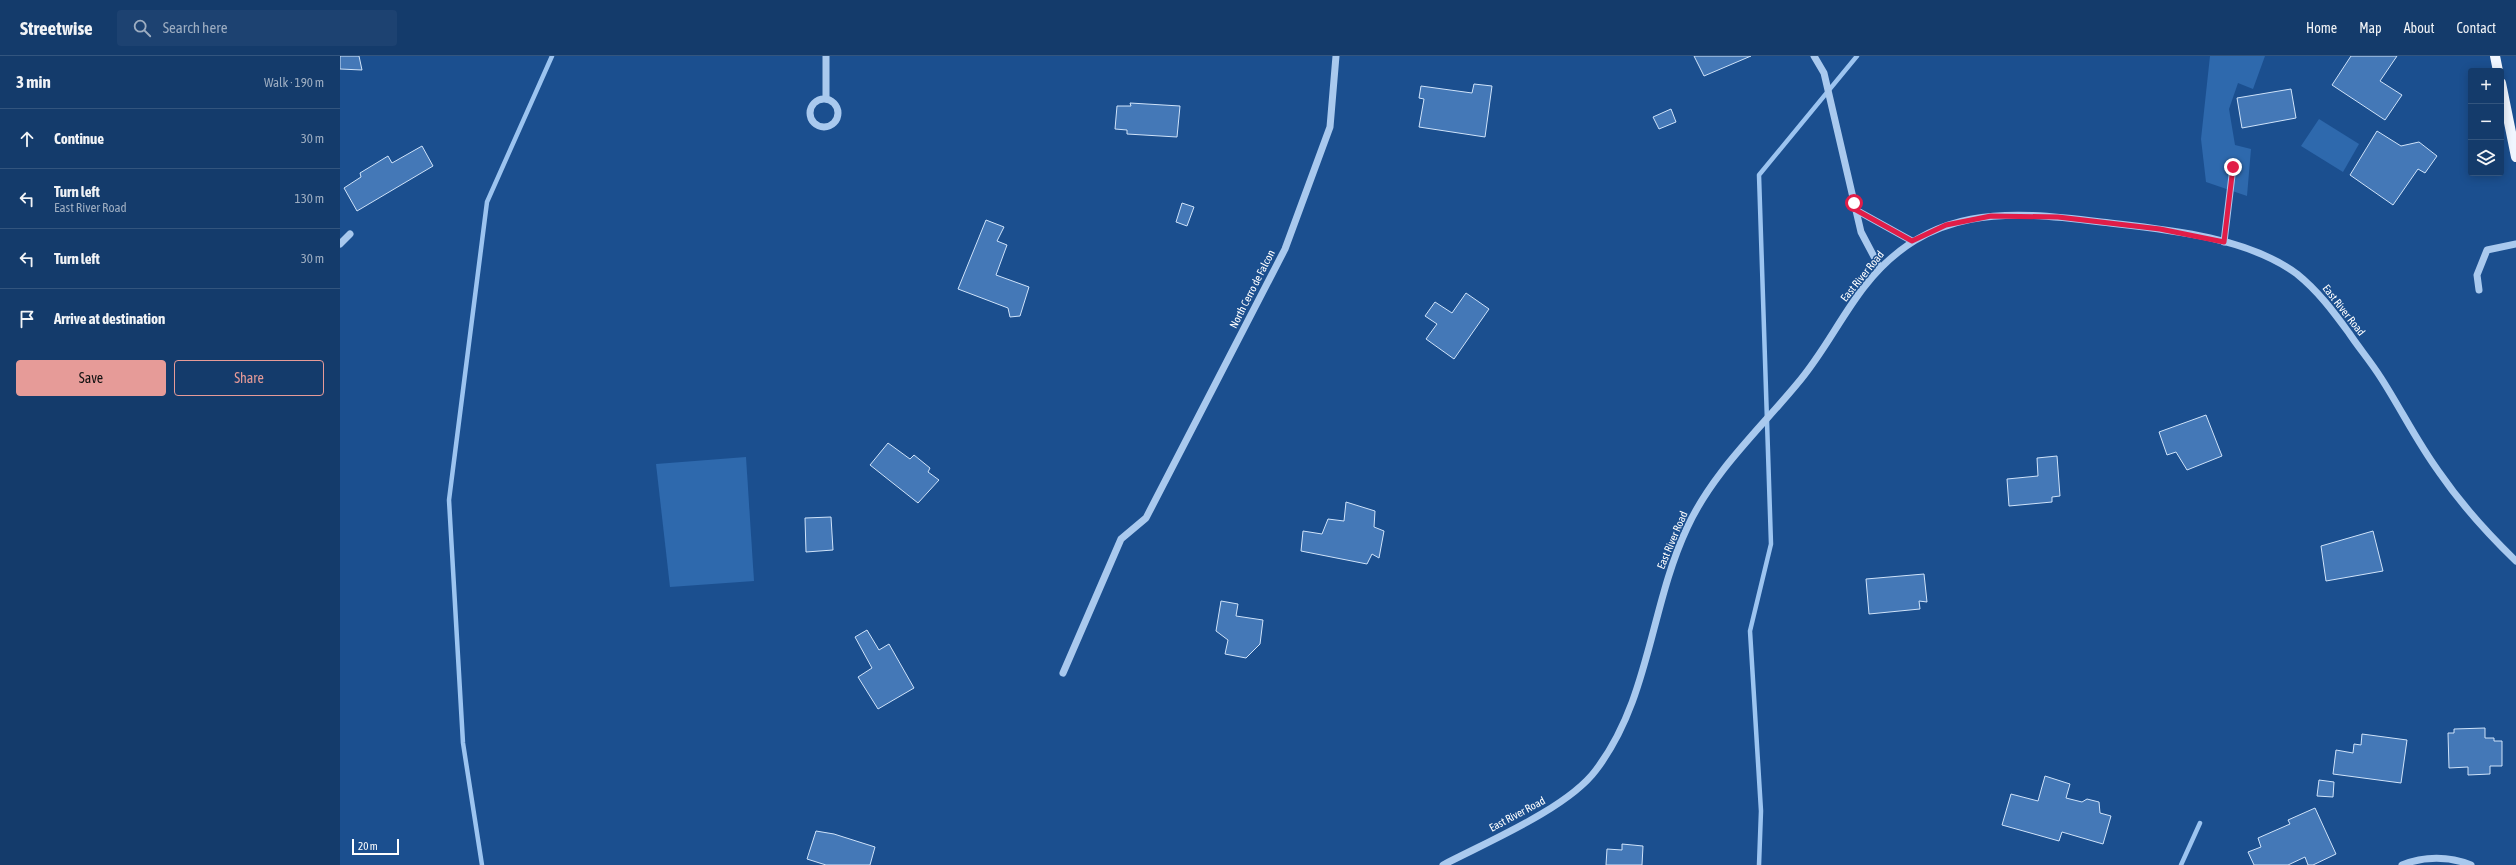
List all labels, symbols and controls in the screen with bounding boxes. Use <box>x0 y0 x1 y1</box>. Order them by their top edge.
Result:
search box <box>117 10 397 46</box>
text: Streetwise <box>20 17 93 39</box>
icon: search <box>131 17 153 39</box>
text: Search here <box>163 19 227 36</box>
text: Home <box>2306 20 2337 36</box>
text: Map <box>2359 20 2382 36</box>
text: About <box>2404 20 2435 36</box>
text: Contact <box>2457 20 2496 36</box>
map controls <box>2468 68 2504 176</box>
button: + <box>2468 68 2504 104</box>
text: 3 min <box>16 72 51 92</box>
text: Walk · 190 m <box>264 75 324 90</box>
button: − <box>2468 104 2504 140</box>
icon: ahead <box>16 128 38 150</box>
text: Continue <box>54 130 104 147</box>
text: 30 m <box>301 131 324 146</box>
button: layers <box>2468 140 2504 176</box>
route end <box>2224 158 2242 176</box>
text: Turn left <box>54 183 100 200</box>
icon: left <box>16 188 38 210</box>
text: 130 m <box>295 191 324 206</box>
route start <box>1845 194 1863 212</box>
text: East River Road <box>54 200 127 215</box>
icon: left <box>16 248 38 270</box>
street label: North Cerro de Falcon <box>1227 248 1277 330</box>
street label: East River Road <box>1838 248 1886 304</box>
text: Turn left <box>54 250 100 267</box>
text: 30 m <box>301 251 324 266</box>
street label: East River Road <box>2320 282 2368 338</box>
icon: arrive <box>16 308 38 330</box>
text: Arrive at destination <box>54 310 165 327</box>
button: Save <box>16 360 166 396</box>
button: Share <box>174 360 324 396</box>
street label: East River Road <box>1654 509 1690 571</box>
street label: East River Road <box>1487 794 1547 834</box>
scale bar <box>352 837 399 856</box>
text: 20 m <box>358 840 378 852</box>

